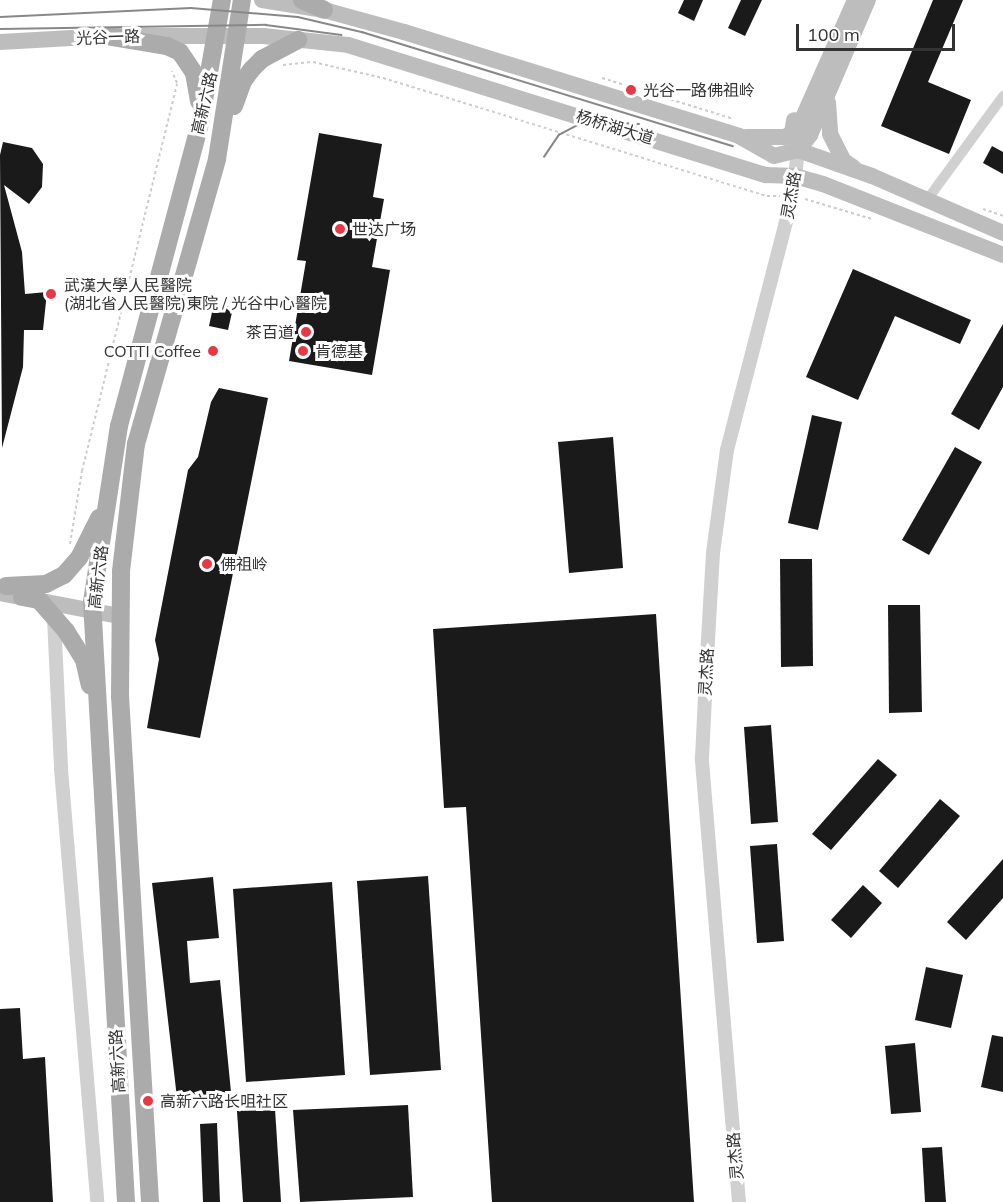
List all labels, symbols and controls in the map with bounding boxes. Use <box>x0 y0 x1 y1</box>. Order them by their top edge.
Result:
scale bar <box>799 12 958 50</box>
text: 100 m <box>807 23 860 46</box>
street label: 光谷一路 <box>76 26 140 48</box>
street label: 高新六路 <box>187 70 221 136</box>
place label: 光谷一路佛祖岭 <box>643 80 755 100</box>
marker: 光谷一路佛祖岭 <box>624 83 638 97</box>
street label: 杨桥湖大道 <box>574 106 656 148</box>
street label: 灵杰路 <box>777 170 805 220</box>
place label: 世达广场 <box>352 219 416 239</box>
marker: 世达广场 <box>333 222 347 236</box>
place label: 武漢大學人民醫院 (湖北省人民醫院)東院 / 光谷中心醫院 <box>64 275 327 313</box>
marker: 武漢大學人民醫院 (湖北省人民醫院)東院 / 光谷中心醫院 <box>42 285 60 303</box>
place label: 茶百道 <box>246 322 294 342</box>
marker: 茶百道 <box>299 325 313 339</box>
place label: COTTI Coffee <box>104 341 201 361</box>
place label: 肯德基 <box>315 341 363 361</box>
marker: COTTI Coffee <box>206 344 220 358</box>
marker: 肯德基 <box>296 344 310 358</box>
street label: 高新六路 <box>85 544 111 610</box>
place label: 佛祖岭 <box>220 554 268 574</box>
marker: 佛祖岭 <box>198 555 216 573</box>
street label: 灵杰路 <box>695 648 717 696</box>
street label: 高新六路 <box>106 1029 128 1093</box>
place label: 高新六路长咀社区 <box>160 1091 288 1111</box>
marker: 高新六路长咀社区 <box>141 1094 155 1108</box>
street label: 灵杰路 <box>723 1131 747 1181</box>

